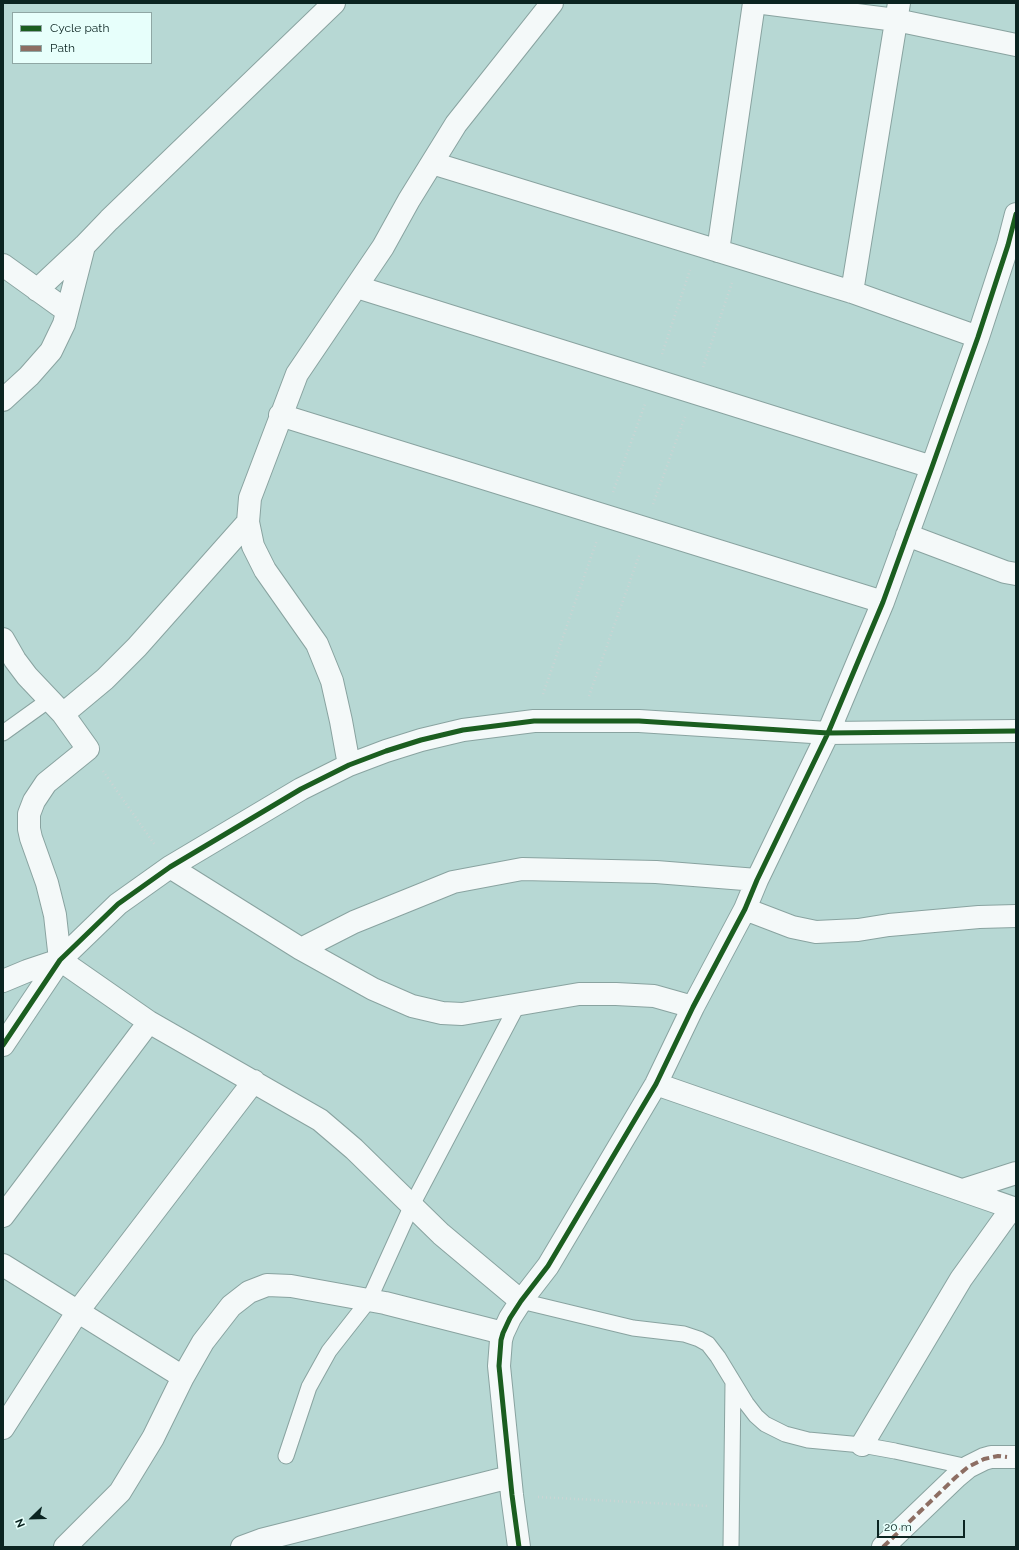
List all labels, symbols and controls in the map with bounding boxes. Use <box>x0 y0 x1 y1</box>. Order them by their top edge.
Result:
legend <box>12 12 152 64</box>
text: Cycle path <box>50 21 109 35</box>
text: Path <box>50 41 75 55</box>
north arrow <box>12 1498 52 1538</box>
scale bar <box>879 1512 967 1538</box>
text: N <box>13 1516 28 1529</box>
text: 20 m <box>884 1520 912 1534</box>

